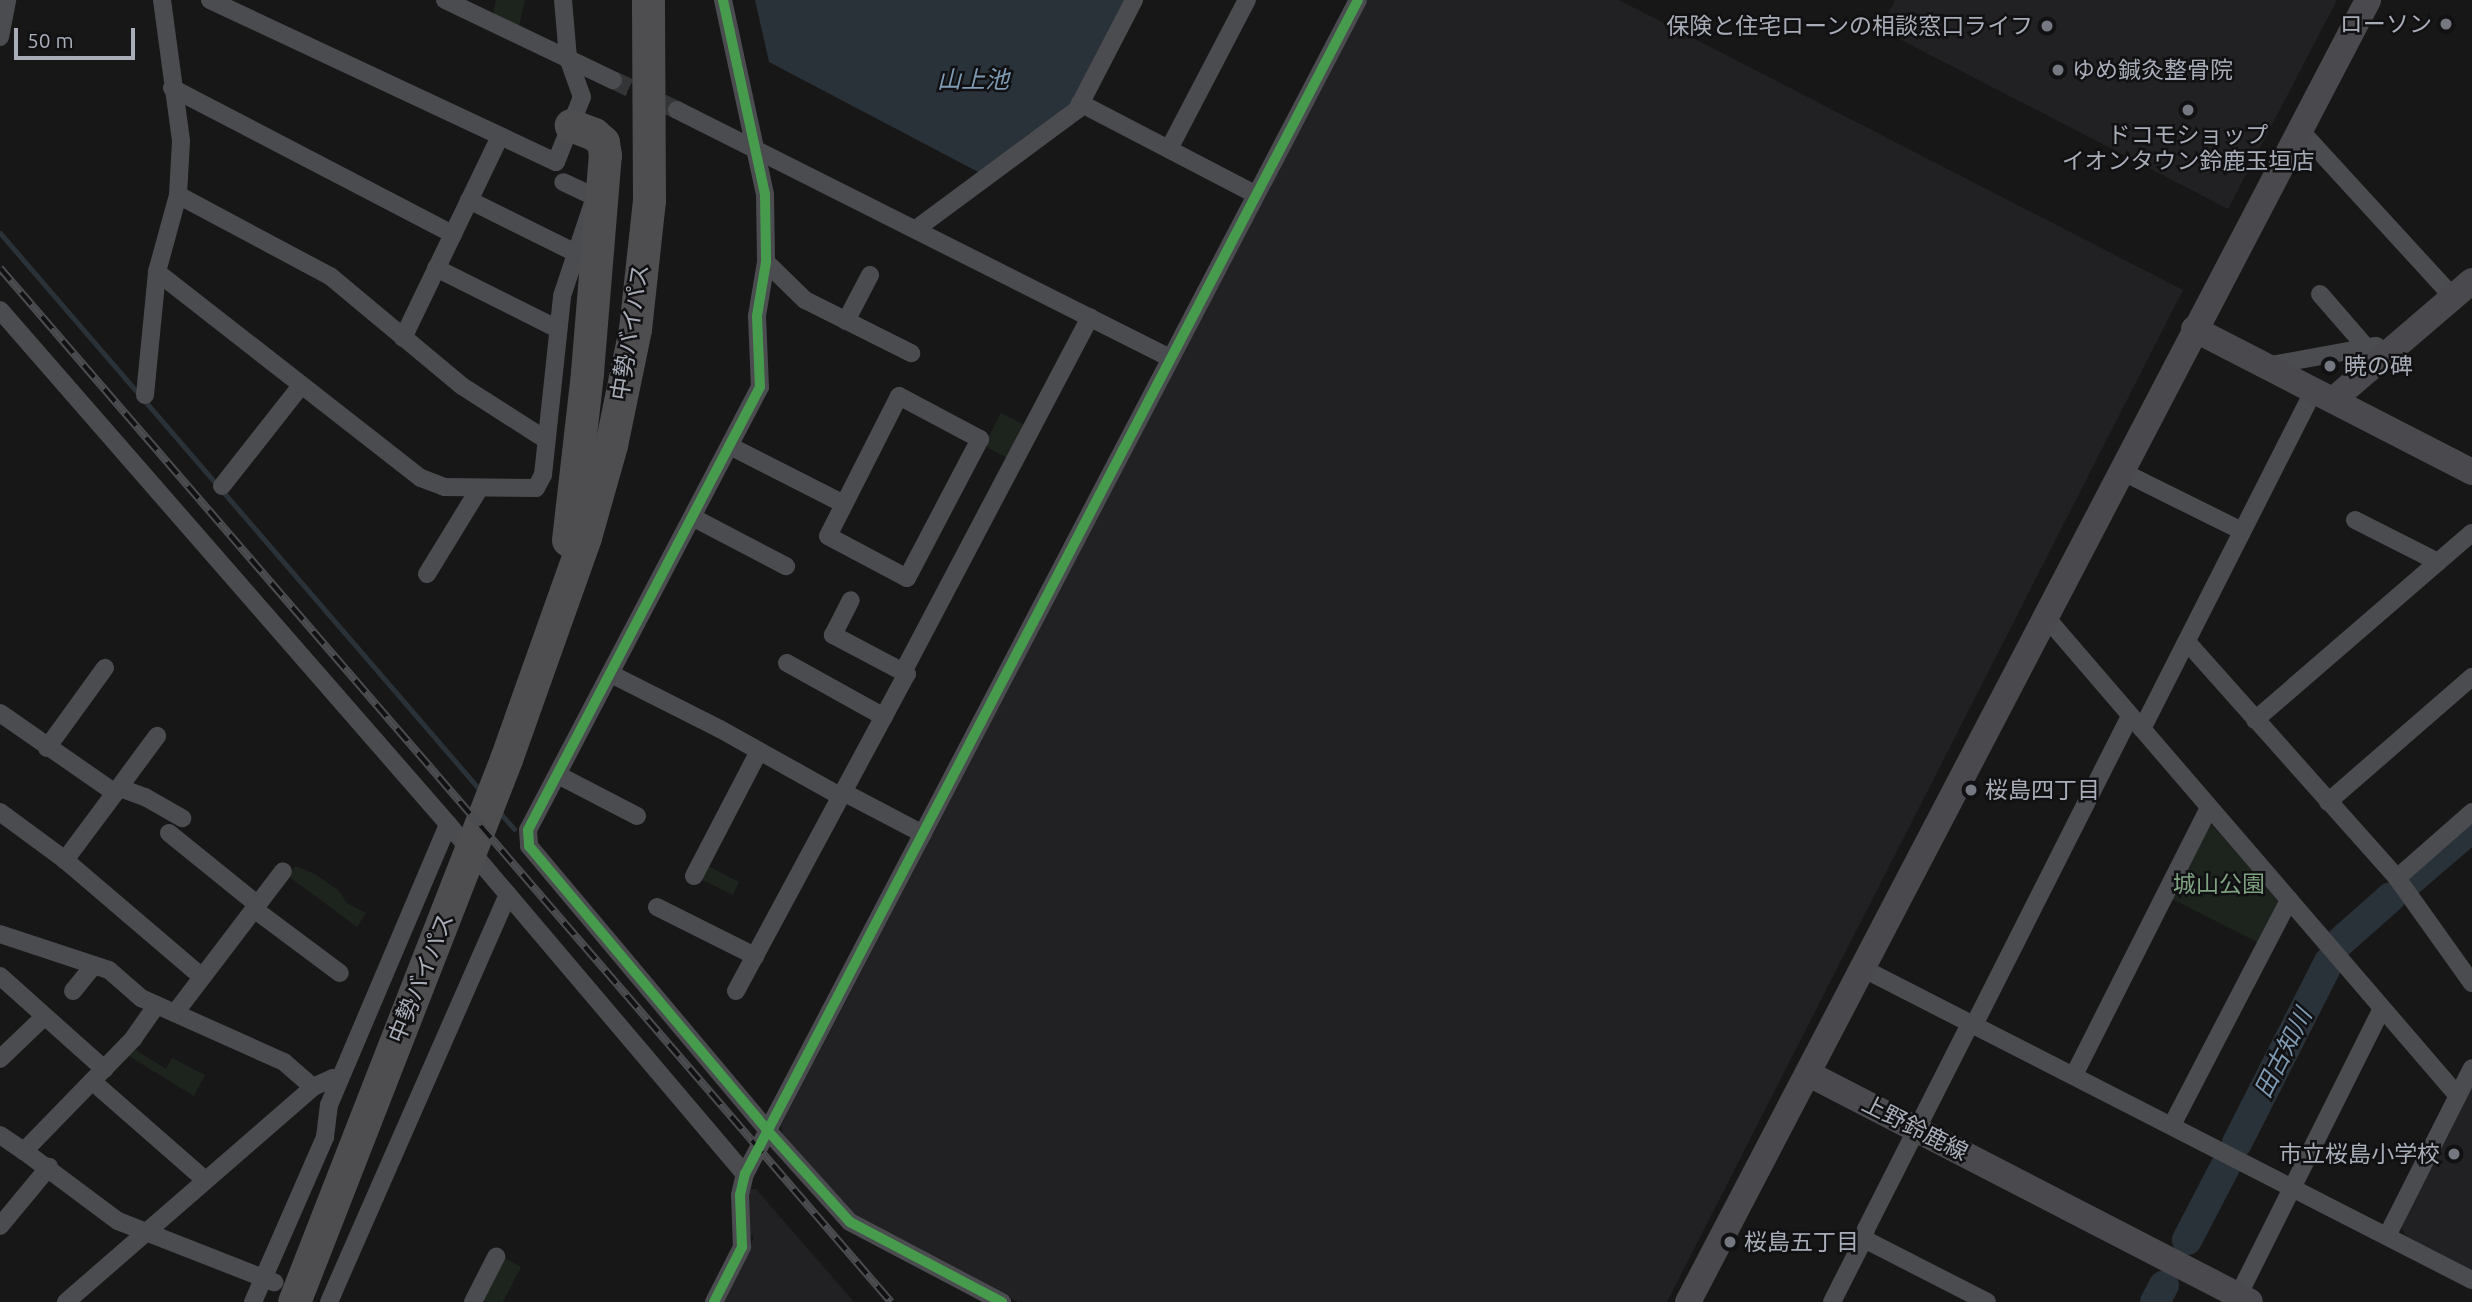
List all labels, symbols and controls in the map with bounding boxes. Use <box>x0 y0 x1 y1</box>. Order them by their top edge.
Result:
place label: ローソン <box>2340 10 2432 38</box>
place label: 保険と住宅ローンの相談窓口ライフ <box>1665 12 2033 40</box>
scale bar <box>18 14 138 58</box>
marker: ローソン <box>2438 16 2454 32</box>
marker: 保険と住宅ローンの相談窓口ライフ <box>2039 18 2055 34</box>
text: 50 m <box>27 28 74 52</box>
place label: ゆめ鍼灸整骨院 <box>2072 56 2233 84</box>
marker: ゆめ鍼灸整骨院 <box>2050 62 2066 78</box>
water label: 山上池 <box>937 66 1009 94</box>
marker: ドコモショップ イオンタウン鈴鹿玉垣店 <box>2180 102 2196 118</box>
place label: ドコモショップ イオンタウン鈴鹿玉垣店 <box>2062 121 2314 175</box>
street label: 中勢バイパス <box>606 262 654 402</box>
place label: 暁の碑 <box>2344 352 2413 380</box>
marker: 暁の碑 <box>2322 358 2338 374</box>
place label: 桜島四丁目 <box>1985 776 2100 804</box>
marker: 桜島四丁目 <box>1963 782 1979 798</box>
park label: 城山公園 <box>2173 870 2265 898</box>
street label: 中勢バイパス <box>382 909 460 1047</box>
water label: 田古知川 <box>2248 1004 2318 1102</box>
street label: 上野鈴鹿線 <box>1858 1090 1972 1166</box>
place label: 市立桜島小学校 <box>2279 1140 2440 1168</box>
marker: 市立桜島小学校 <box>2446 1146 2462 1162</box>
place label: 桜島五丁目 <box>1744 1228 1859 1256</box>
marker: 桜島五丁目 <box>1722 1234 1738 1250</box>

